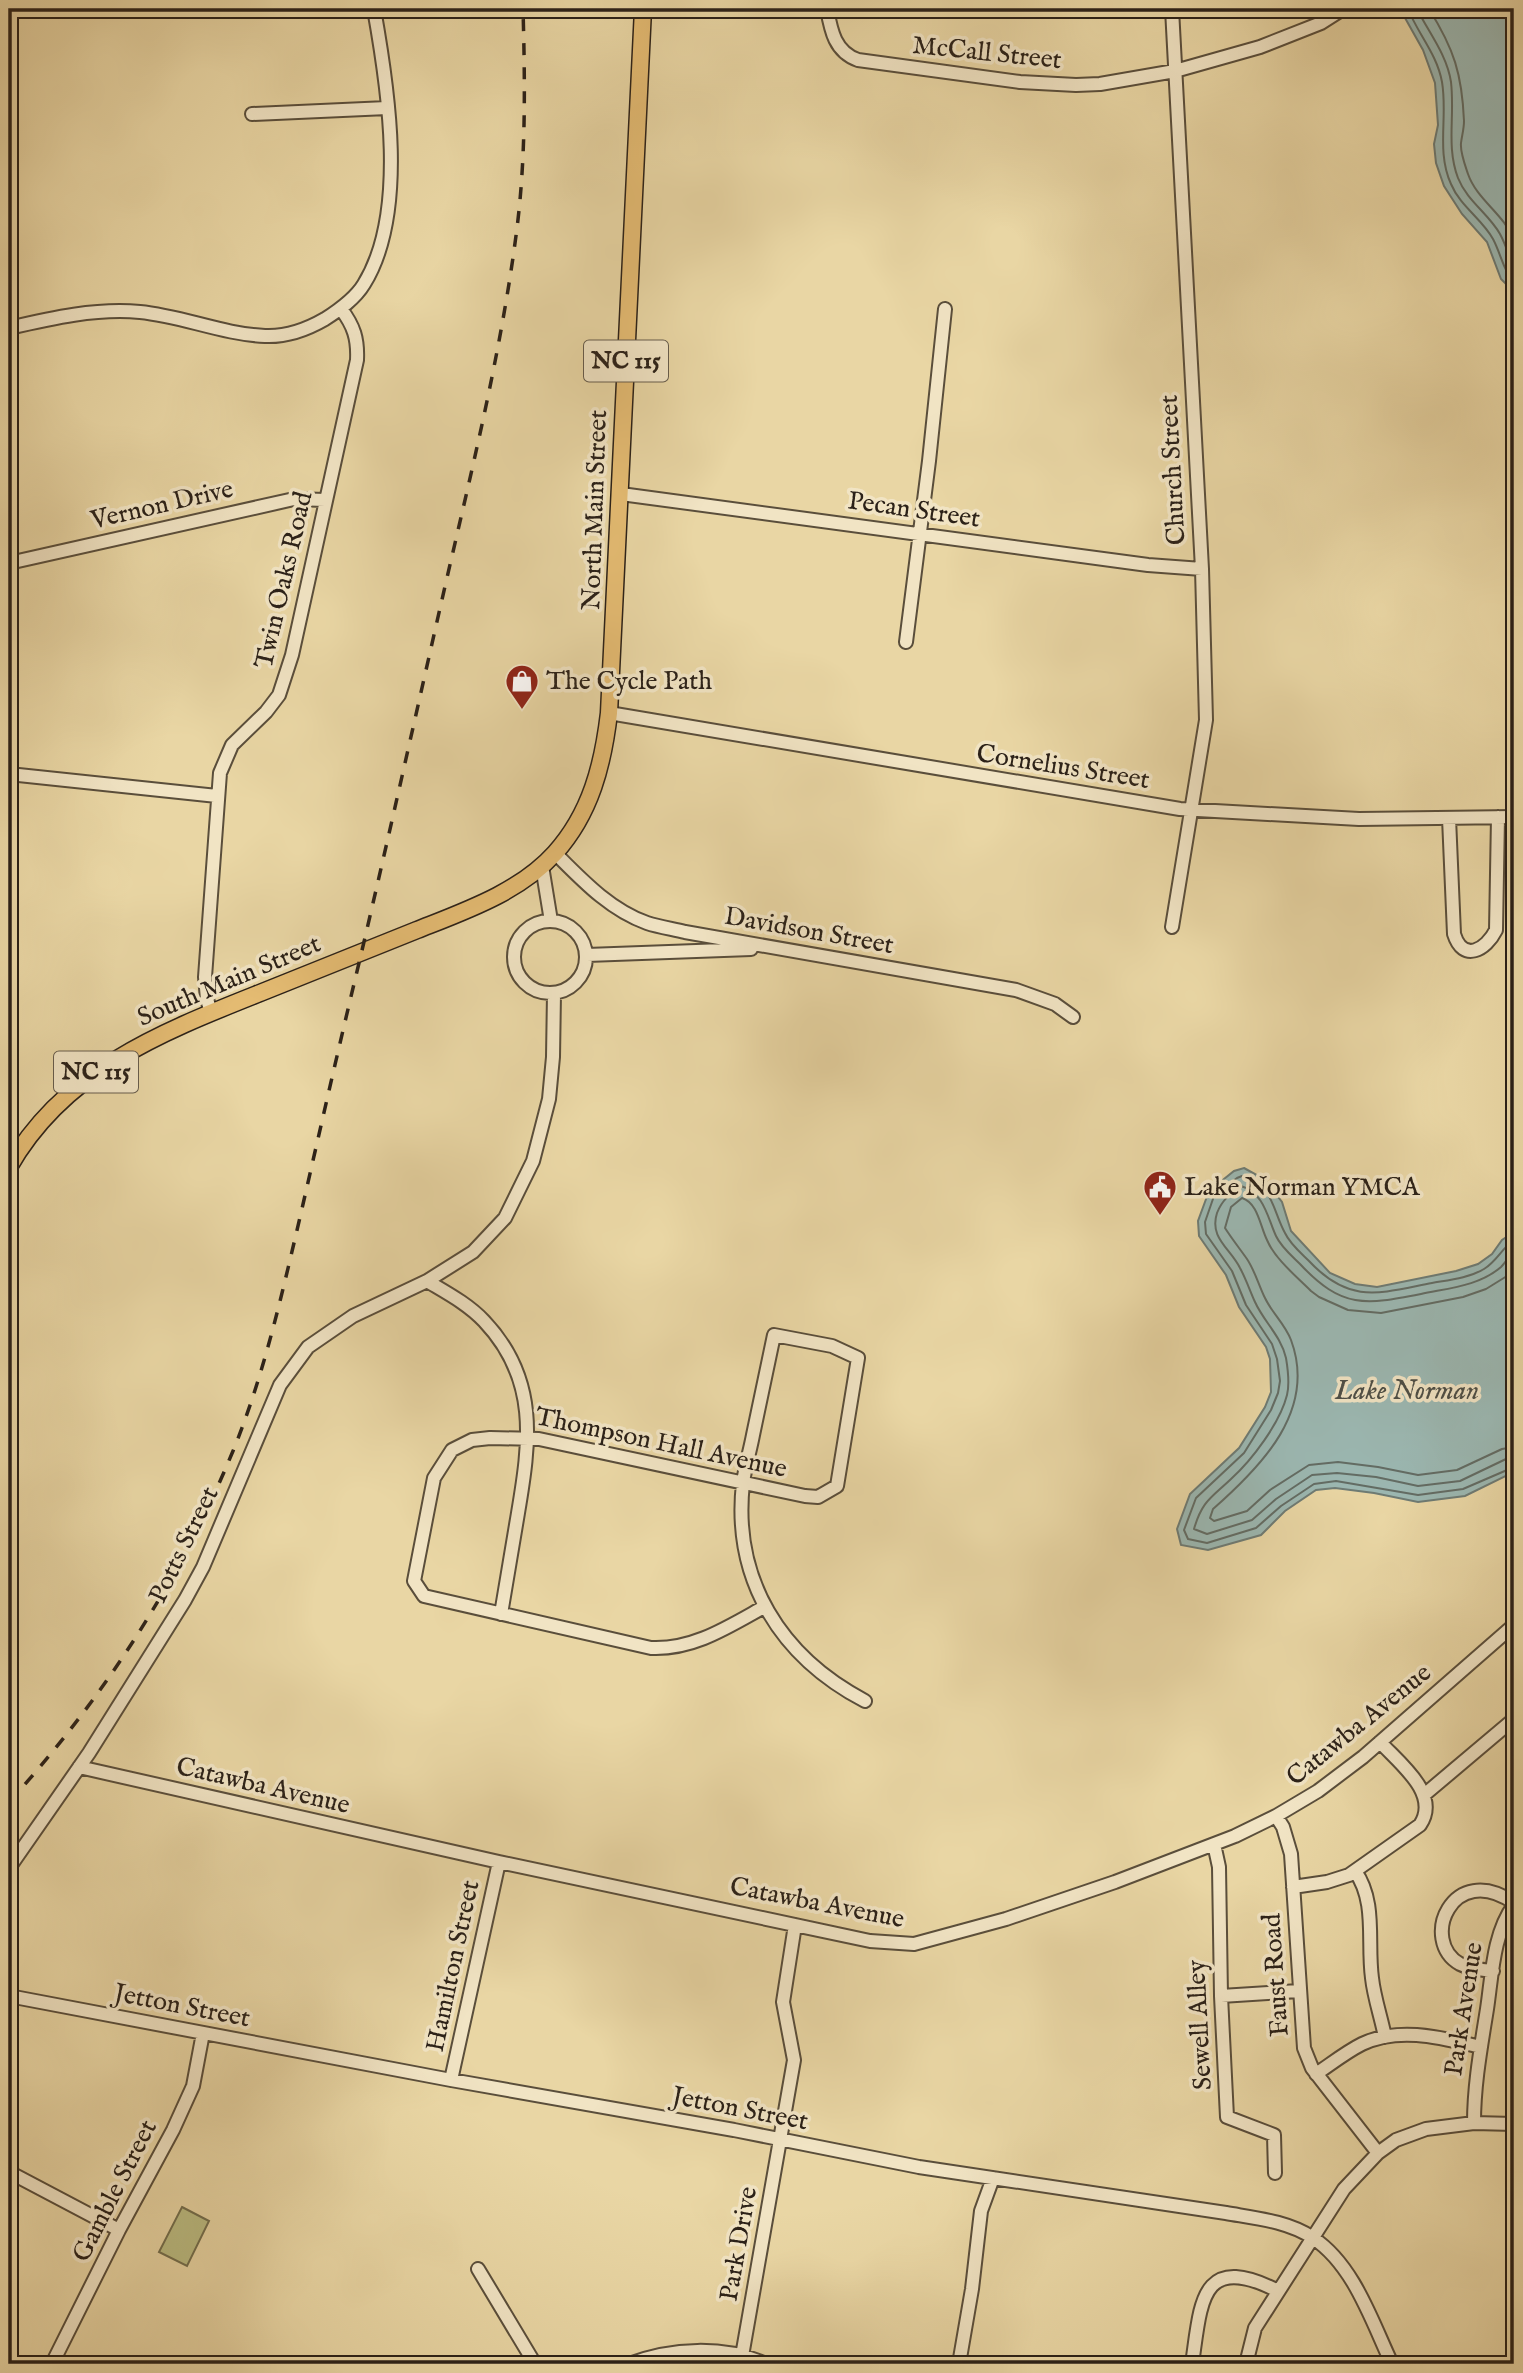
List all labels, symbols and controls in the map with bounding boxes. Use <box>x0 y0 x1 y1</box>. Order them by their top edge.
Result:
street label: McCall Street <box>911 29 1063 77</box>
road number: NC 115 <box>584 340 668 382</box>
street label: Church Street <box>1153 394 1193 546</box>
street label: North Main Street <box>575 409 615 611</box>
street label: Vernon Drive <box>87 473 236 538</box>
street label: Pecan Street <box>846 484 982 536</box>
street label: Twin Oaks Road <box>248 488 320 672</box>
shop icon: The Cycle Path <box>503 662 541 711</box>
place label: The Cycle Path <box>546 665 712 698</box>
street label: Cornelius Street <box>974 737 1152 797</box>
street label: Davidson Street <box>722 900 896 962</box>
street label: South Main Street <box>132 928 326 1034</box>
road number: NC 115 <box>54 1052 138 1092</box>
public building icon: Lake Norman YMCA <box>1141 1168 1179 1217</box>
place label: Lake Norman YMCA <box>1184 1171 1421 1204</box>
water label: Lake Norman <box>1334 1374 1479 1409</box>
street label: Thompson Hall Avenue <box>532 1400 790 1486</box>
street label: Potts Street <box>142 1481 226 1609</box>
street label: Catawba Avenue <box>1280 1656 1438 1794</box>
street label: Catawba Avenue <box>173 1750 353 1822</box>
street label: Catawba Avenue <box>727 1870 907 1936</box>
street label: Hamilton Street <box>419 1877 487 2055</box>
street label: Faust Road <box>1255 1912 1297 2038</box>
street label: Park Avenue <box>1437 1940 1491 2078</box>
street label: Sewell Alley <box>1180 1959 1220 2091</box>
street label: Jetton Street <box>108 1976 253 2035</box>
street label: Jetton Street <box>666 2079 811 2138</box>
street label: Gamble Street <box>65 2114 165 2267</box>
street label: Park Drive <box>713 2184 765 2304</box>

